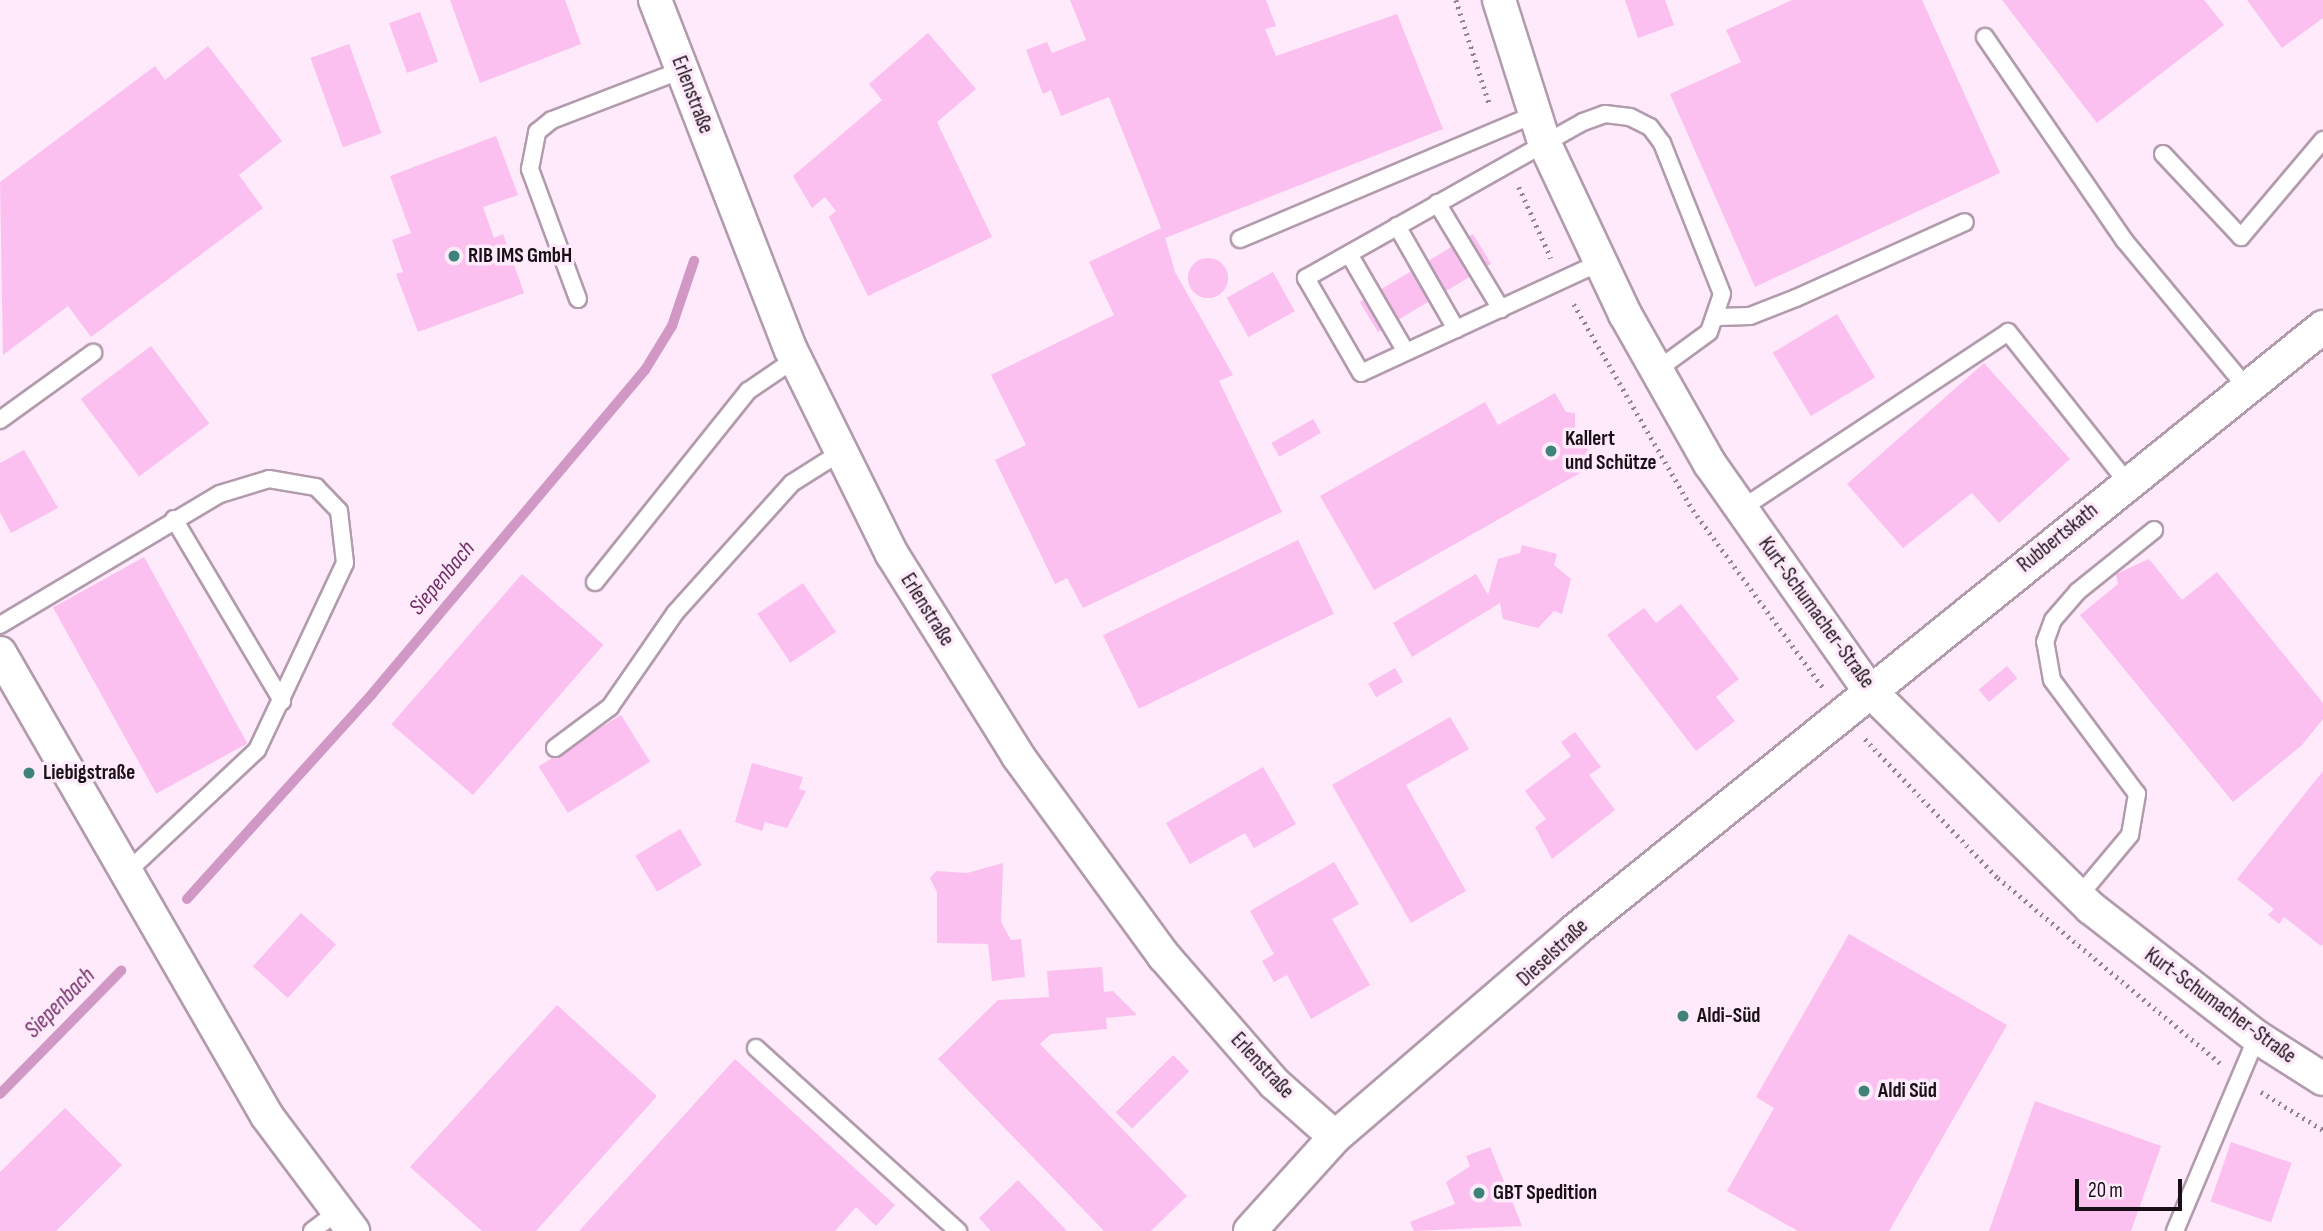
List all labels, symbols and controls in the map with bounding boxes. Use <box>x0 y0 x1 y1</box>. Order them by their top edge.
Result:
street label: Erlenstraße <box>666 53 718 137</box>
place label: RIB IMS GmbH <box>468 243 572 269</box>
marker: RIB IMS GmbH <box>446 248 462 264</box>
place label: Kallert und Schütze <box>1565 426 1657 476</box>
marker: Kallert und Schütze <box>1543 443 1559 459</box>
street label: Rubbertskath <box>2013 498 2103 578</box>
street label: Kurt-Schumacher-Straße <box>1753 532 1879 694</box>
water label: Siepenbach <box>403 535 481 621</box>
street label: Erlenstraße <box>895 569 959 651</box>
place label: Liebigstraße <box>43 760 135 786</box>
marker: Liebigstraße <box>21 765 37 781</box>
street label: Dieselstraße <box>1512 914 1594 992</box>
street label: Kurt-Schumacher-Straße <box>2139 943 2301 1069</box>
water label: Siepenbach <box>19 962 101 1044</box>
place label: Aldi-Süd <box>1697 1003 1761 1029</box>
marker: Aldi-Süd <box>1675 1008 1691 1024</box>
street label: Erlenstraße <box>1225 1028 1299 1104</box>
place label: Aldi Süd <box>1878 1078 1937 1104</box>
marker: Aldi Süd <box>1856 1083 1872 1099</box>
scale bar <box>2078 1164 2185 1208</box>
text: 20 m <box>2088 1178 2123 1203</box>
place label: GBT Spedition <box>1493 1180 1597 1206</box>
marker: GBT Spedition <box>1471 1185 1487 1201</box>

